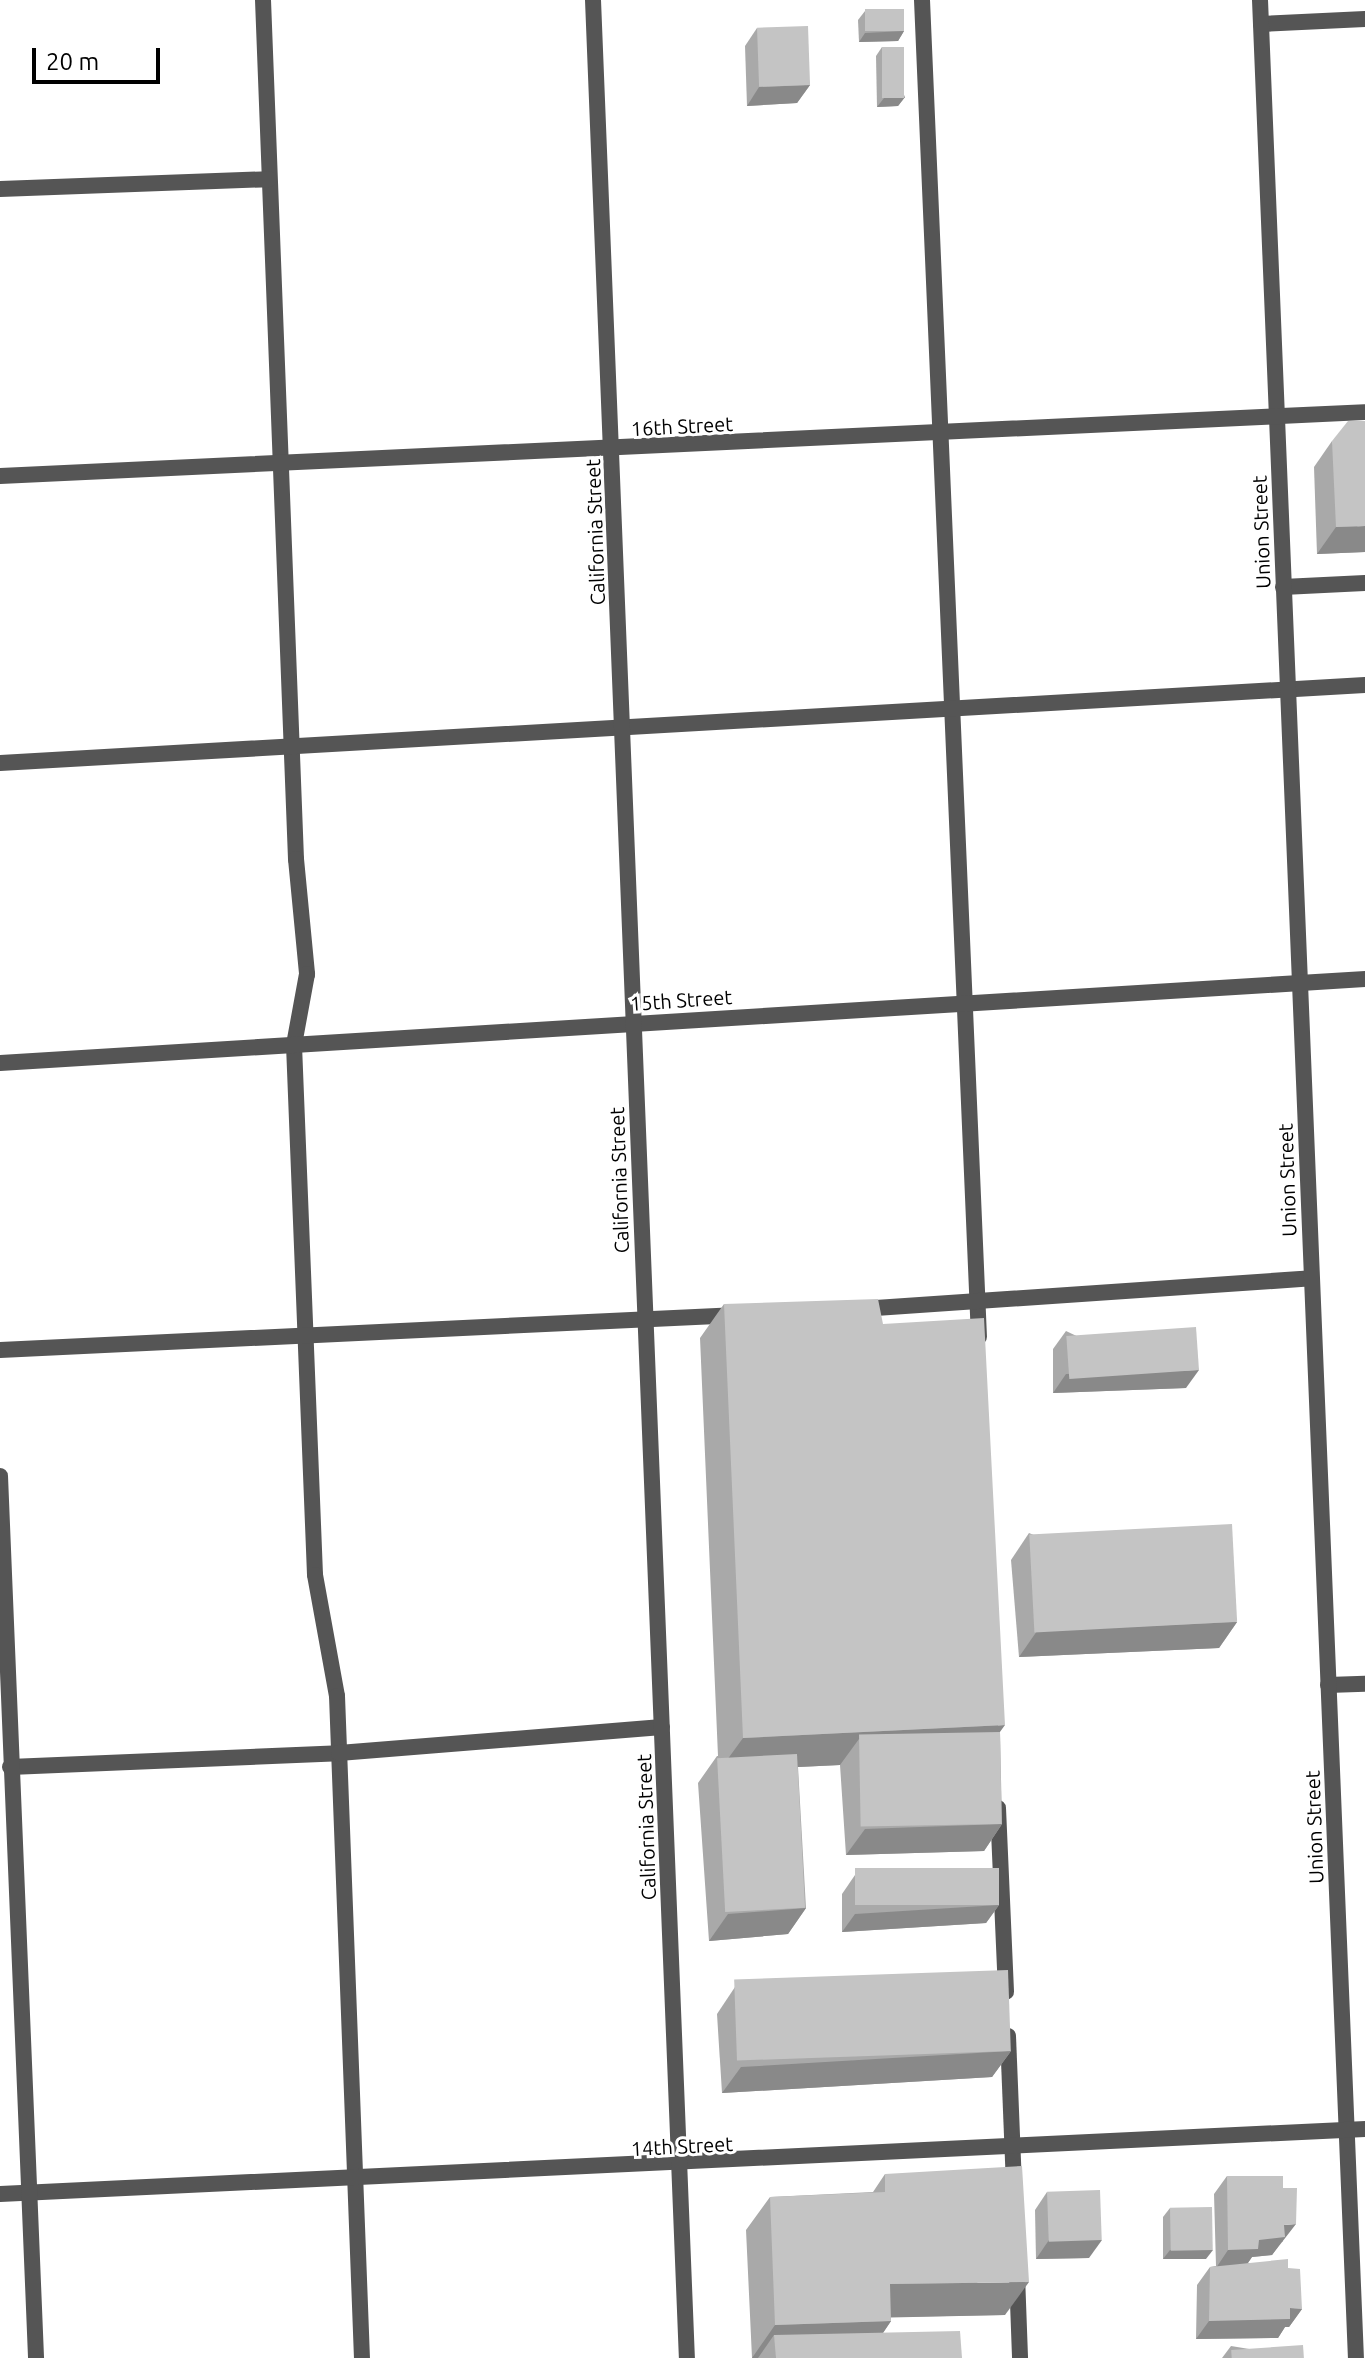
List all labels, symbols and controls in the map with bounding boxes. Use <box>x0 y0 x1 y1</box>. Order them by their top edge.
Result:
scale bar <box>36 32 164 82</box>
text: 20 m <box>46 48 99 75</box>
street label: 16th Street <box>630 411 734 441</box>
street label: California Street <box>580 458 610 606</box>
street label: Union Street <box>1247 475 1275 589</box>
street label: 15th Street <box>629 984 733 1016</box>
street label: California Street <box>604 1106 634 1254</box>
street label: Union Street <box>1273 1123 1301 1237</box>
street label: California Street <box>631 1753 661 1901</box>
street label: Union Street <box>1300 1770 1328 1884</box>
street label: 14th Street <box>630 2131 734 2161</box>

